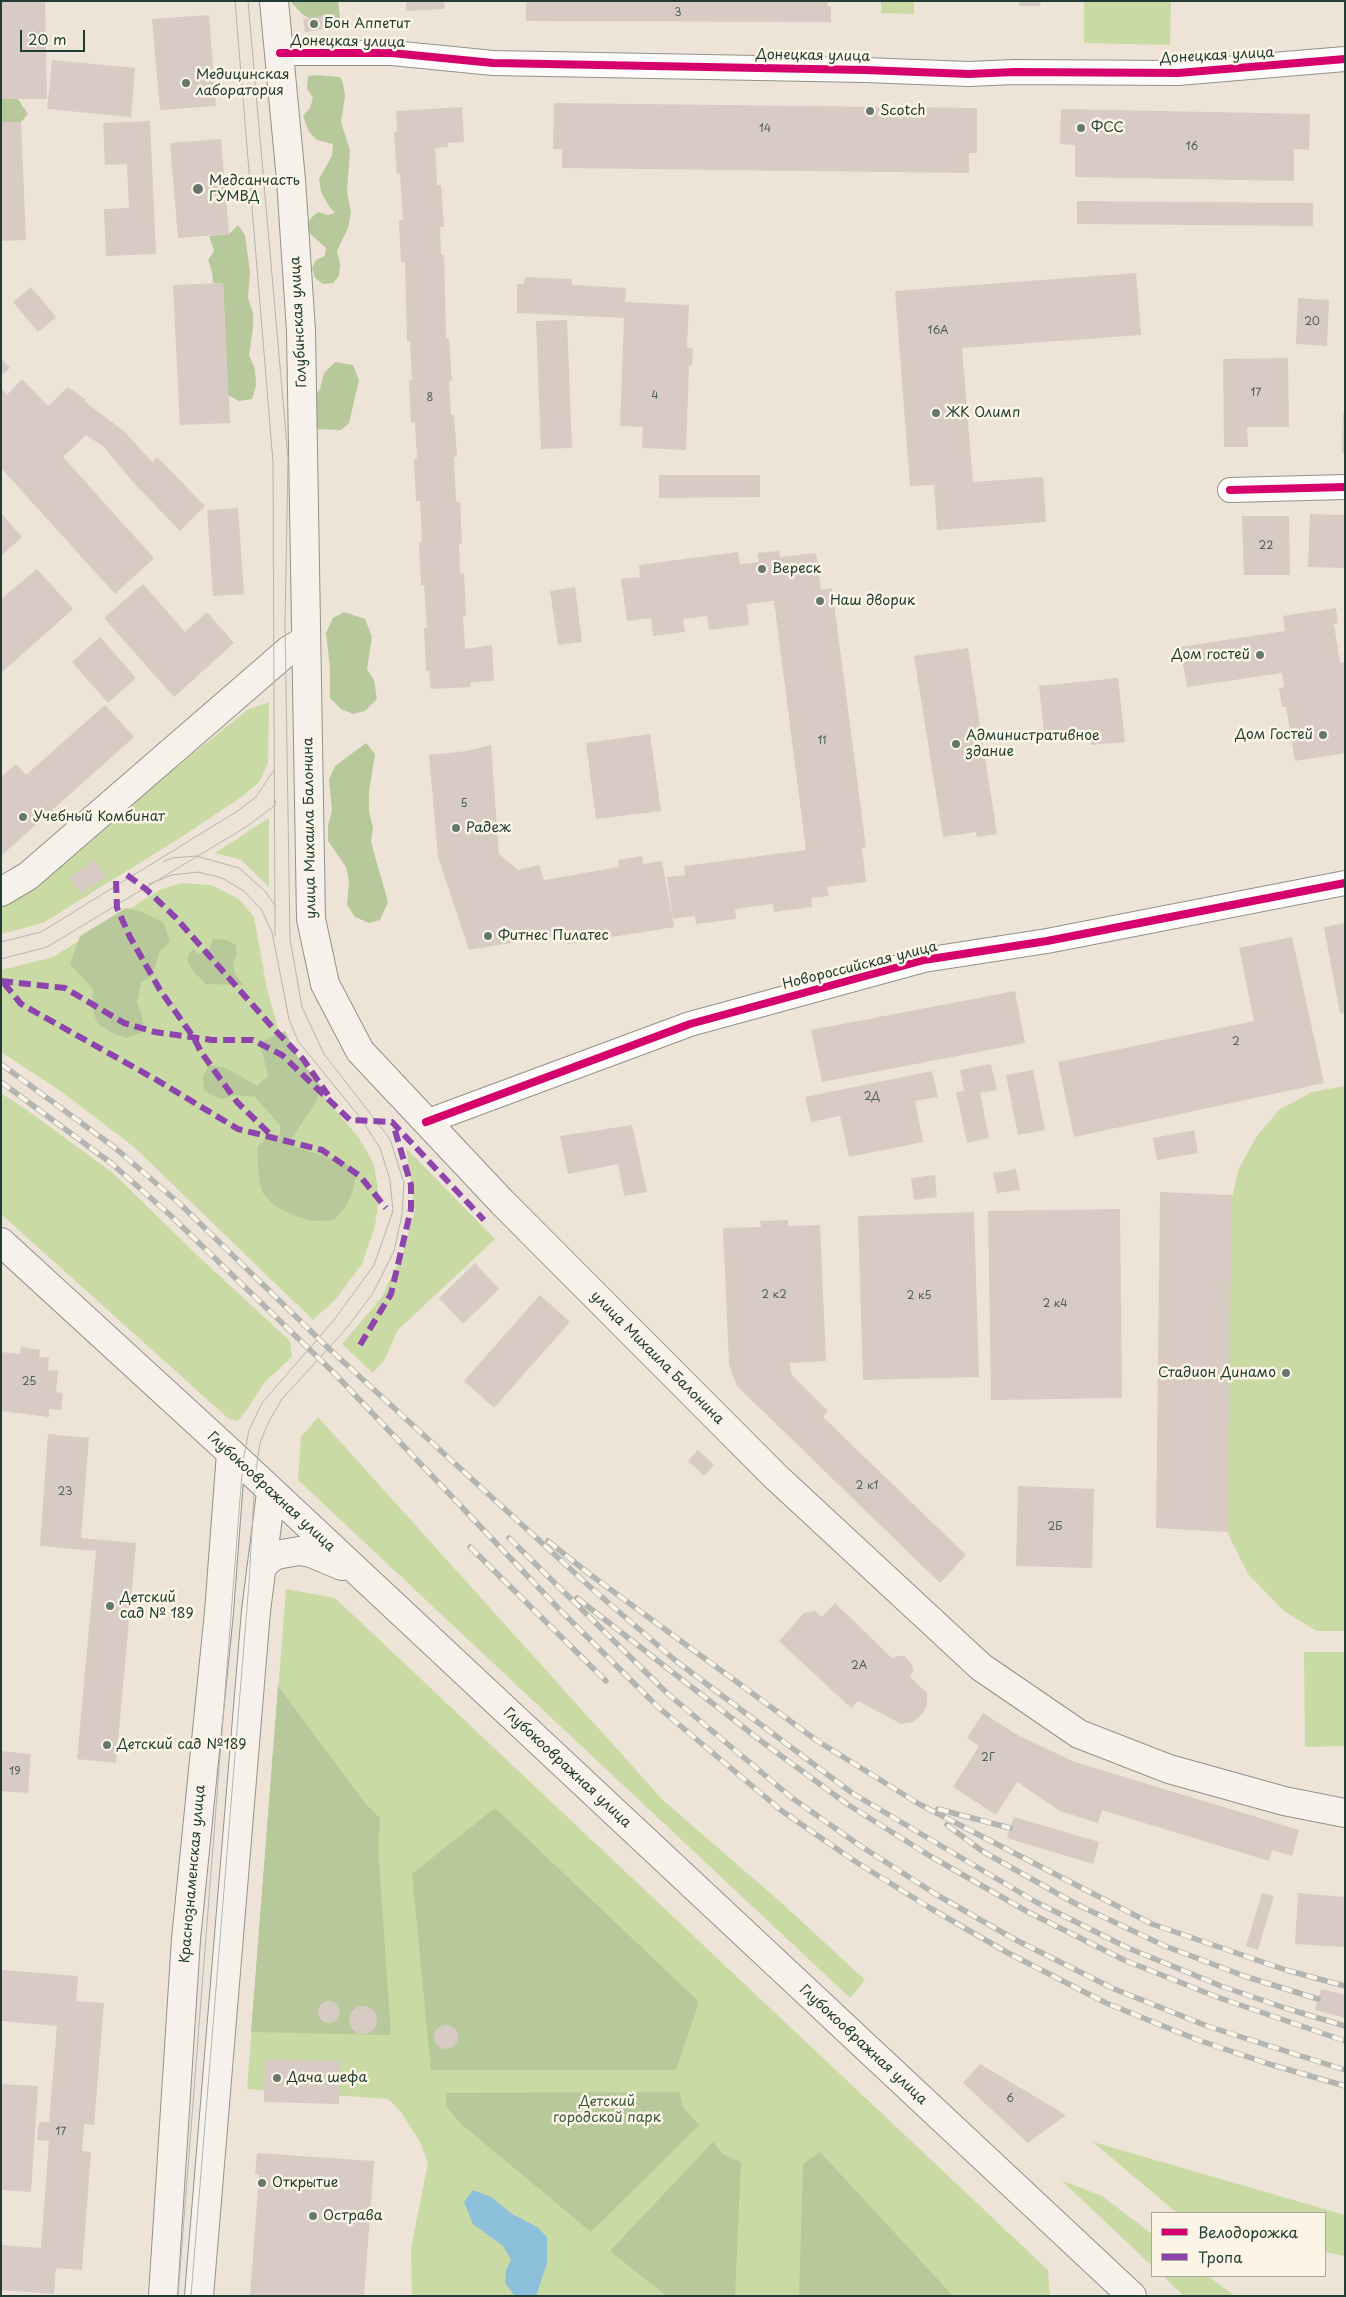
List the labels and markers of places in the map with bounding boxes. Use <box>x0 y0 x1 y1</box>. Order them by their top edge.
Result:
place label: Бон Аппетит <box>324 16 411 32</box>
marker: Бон Аппетит <box>308 18 320 30</box>
place label: Медицинская лаборатория <box>196 67 289 100</box>
marker: Медицинская лаборатория <box>180 77 192 89</box>
place label: Scotch <box>880 103 925 119</box>
marker: Scotch <box>864 105 876 117</box>
place label: ФСС <box>1091 120 1124 136</box>
marker: ФСС <box>1075 122 1087 134</box>
place label: Медсанчасть ГУМВД <box>209 173 300 206</box>
marker: Медсанчасть ГУМВД <box>191 182 205 196</box>
place label: ЖК Олимп <box>946 405 1020 421</box>
marker: ЖК Олимп <box>930 407 942 419</box>
place label: Вереск <box>772 561 821 577</box>
marker: Вереск <box>756 563 768 575</box>
place label: Наш дворик <box>830 593 915 609</box>
marker: Наш дворик <box>814 595 826 607</box>
place label: Дом гостей <box>1172 647 1250 663</box>
marker: Дом гостей <box>1254 649 1266 661</box>
place label: Дом Гостей <box>1235 727 1313 743</box>
place label: Административное здание <box>966 728 1100 760</box>
marker: Дом Гостей <box>1317 729 1329 741</box>
marker: Административное здание <box>950 738 962 750</box>
place label: Учебный Комбинат <box>33 809 165 825</box>
marker: Учебный Комбинат <box>17 811 29 823</box>
place label: Радеж <box>466 820 511 836</box>
marker: Радеж <box>450 822 462 834</box>
place label: Фитнес Пилатес <box>498 928 609 944</box>
marker: Фитнес Пилатес <box>482 930 494 942</box>
place label: Стадион Динамо <box>1158 1365 1276 1381</box>
marker: Стадион Динамо <box>1280 1367 1292 1379</box>
place label: Детский сад № 189 <box>120 1590 194 1622</box>
marker: Детский сад № 189 <box>104 1600 116 1612</box>
place label: Детский сад №189 <box>117 1737 247 1753</box>
marker: Детский сад №189 <box>101 1739 113 1751</box>
place label: Дача шефа <box>287 2070 367 2086</box>
marker: Дача шефа <box>271 2072 283 2084</box>
place label: Открытие <box>272 2175 338 2191</box>
marker: Открытие <box>256 2177 268 2189</box>
place label: Острава <box>323 2208 382 2224</box>
marker: Острава <box>307 2210 319 2222</box>

